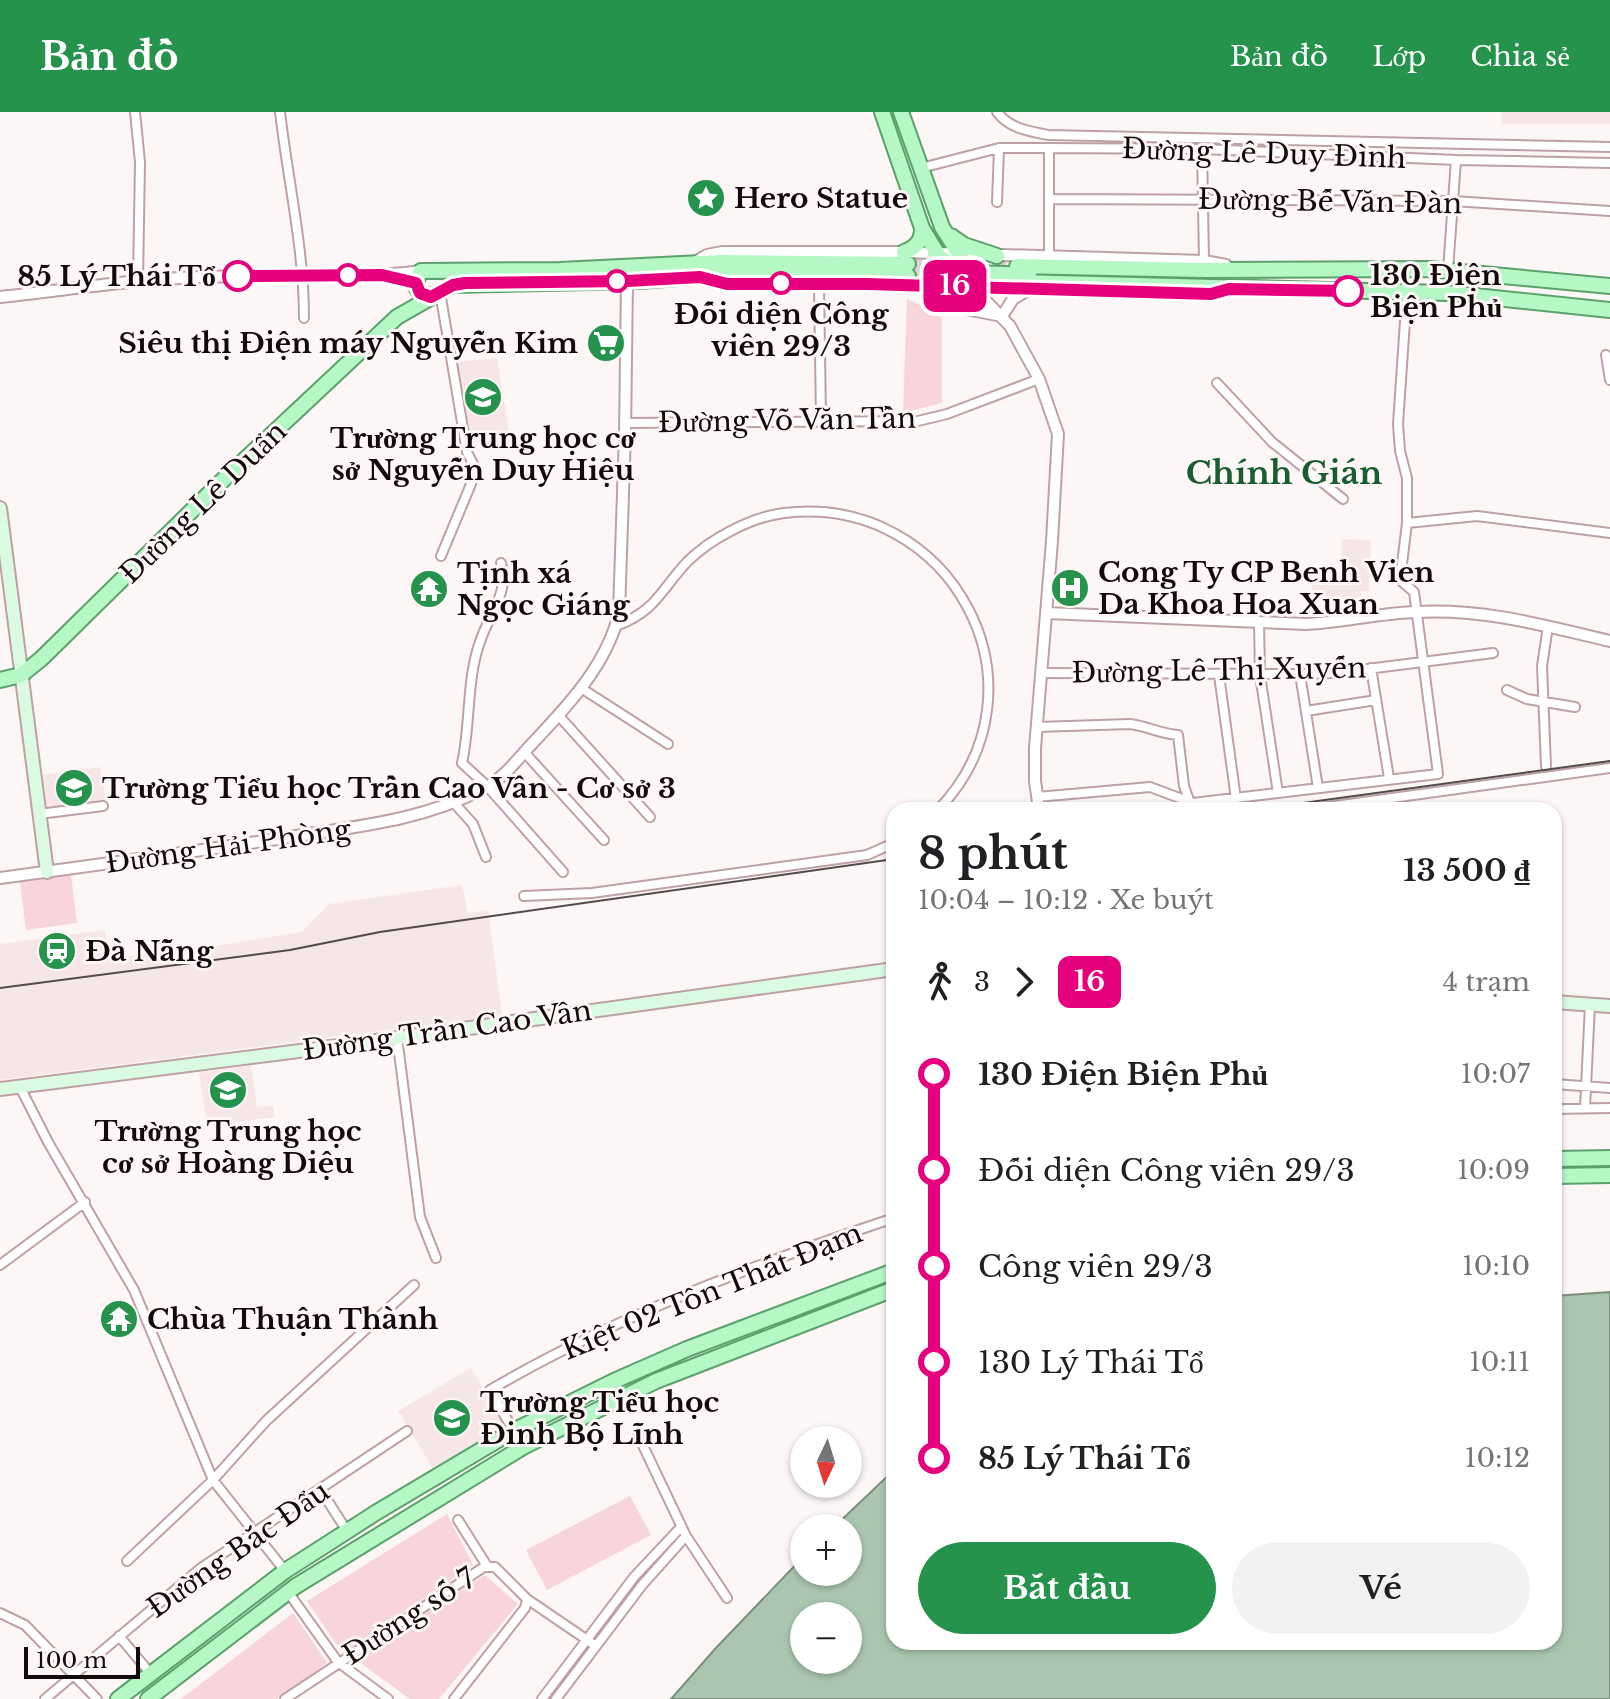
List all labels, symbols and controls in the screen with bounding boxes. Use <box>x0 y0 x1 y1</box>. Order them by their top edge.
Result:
text: Bản đồ <box>40 33 178 80</box>
text: Bản đồ <box>1230 39 1328 74</box>
text: Lớp <box>1372 39 1426 74</box>
text: Chia sẻ <box>1470 39 1570 74</box>
street label: Đường Lê Duy Đình <box>1121 131 1407 176</box>
place icon: Hero Statue <box>685 177 727 219</box>
place label: Hero Statue <box>734 181 908 216</box>
street label: Đường Bế Văn Đàn <box>1197 182 1463 221</box>
place label: 130 Điện Biện Phủ <box>1370 258 1502 325</box>
place label: 85 Lý Thái Tổ <box>17 259 216 294</box>
line badge: 16 <box>919 260 991 312</box>
marker: 85 Lý Thái Tổ <box>223 261 253 291</box>
unlabelled marker <box>337 264 359 286</box>
text: 16 <box>939 268 971 303</box>
unlabelled marker <box>606 270 628 292</box>
marker: Đối diện Công viên 29/3 <box>770 272 792 294</box>
marker: 130 Điện Biện Phủ <box>1333 276 1363 306</box>
place label: Đối diện Công viên 29/3 <box>674 297 889 364</box>
supermarket icon: Siêu thị Điện máy Nguyễn Kim <box>585 322 627 364</box>
place label: Siêu thị Điện máy Nguyễn Kim <box>118 326 578 361</box>
school or university icon: Trường Trung học cơ sở Nguyễn Duy Hiệu <box>462 376 504 418</box>
street label: Đường Võ Văn Tần <box>658 401 916 440</box>
street label: Đường Lê Duẩn <box>113 414 294 591</box>
place label: Trường Trung học cơ sở Nguyễn Duy Hiệu <box>330 421 636 488</box>
district label: Chính Gián <box>1186 453 1382 493</box>
place label: Cong Ty CP Benh Vien Da Khoa Hoa Xuan <box>1098 555 1434 622</box>
place label: Tịnh xá Ngọc Giáng <box>457 556 630 623</box>
hospital icon: Cong Ty CP Benh Vien Da Khoa Hoa Xuan <box>1049 567 1091 609</box>
temple icon: Tịnh xá Ngọc Giáng <box>408 568 450 610</box>
street label: Đường Lê Thị Xuyến <box>1071 650 1367 691</box>
school or university icon: Trường Tiểu học Trần Cao Vân - Cơ sở 3 <box>53 767 95 809</box>
place label: Trường Tiểu học Trần Cao Vân - Cơ sở 3 <box>102 771 676 806</box>
street label: Đường Hải Phòng <box>103 812 354 881</box>
text: 8 phút <box>918 826 1068 881</box>
text: 13 500 ₫ <box>1403 852 1530 889</box>
text: 10:04 – 10:12 · Xe buýt <box>918 884 1214 916</box>
station icon: Đà Nẵng <box>36 930 78 972</box>
place label: Đà Nẵng <box>85 934 214 969</box>
icon: walk <box>918 960 962 1004</box>
icon: forward <box>1002 960 1046 1004</box>
text: 16 <box>1074 964 1105 999</box>
text: 3 <box>974 966 990 998</box>
text: 4 trạm <box>1443 966 1530 998</box>
street label: Đường Trần Cao Vân <box>300 993 594 1068</box>
text: 130 Điện Biện Phủ <box>978 1056 1268 1093</box>
text: 10:07 <box>1461 1058 1530 1090</box>
school or university icon: Trường Trung học cơ sở Hoàng Diệu <box>207 1069 249 1111</box>
place label: Trường Trung học cơ sở Hoàng Diệu <box>94 1114 362 1181</box>
text: Đối diện Công viên 29/3 <box>978 1152 1355 1189</box>
text: 10:09 <box>1457 1154 1530 1186</box>
street label: Kiệt 02 Tôn Thất Đạm <box>557 1215 867 1368</box>
text: Công viên 29/3 <box>978 1248 1213 1285</box>
text: 10:10 <box>1462 1250 1530 1282</box>
temple icon: Chùa Thuận Thành <box>98 1298 140 1340</box>
place label: Chùa Thuận Thành <box>147 1302 438 1337</box>
text: 130 Lý Thái Tổ <box>978 1344 1204 1381</box>
text: 10:11 <box>1469 1346 1530 1378</box>
place label: Trường Tiểu học Đinh Bộ Lĩnh <box>480 1385 719 1452</box>
school or university icon: Trường Tiểu học Đinh Bộ Lĩnh <box>431 1397 473 1439</box>
north arrow <box>790 1426 862 1498</box>
map controls <box>790 1426 862 1674</box>
text: 85 Lý Thái Tổ <box>978 1440 1191 1477</box>
text: 10:12 <box>1465 1442 1530 1474</box>
street label: Đường Bắc Đẩu <box>140 1473 336 1625</box>
button: + <box>790 1514 862 1586</box>
button: Bắt đầu <box>918 1542 1216 1634</box>
button: Vé <box>1232 1542 1530 1634</box>
street label: Đường số 7 <box>336 1560 483 1672</box>
button: − <box>790 1602 862 1674</box>
scale bar <box>24 1643 140 1679</box>
text: 100 m <box>36 1647 107 1674</box>

